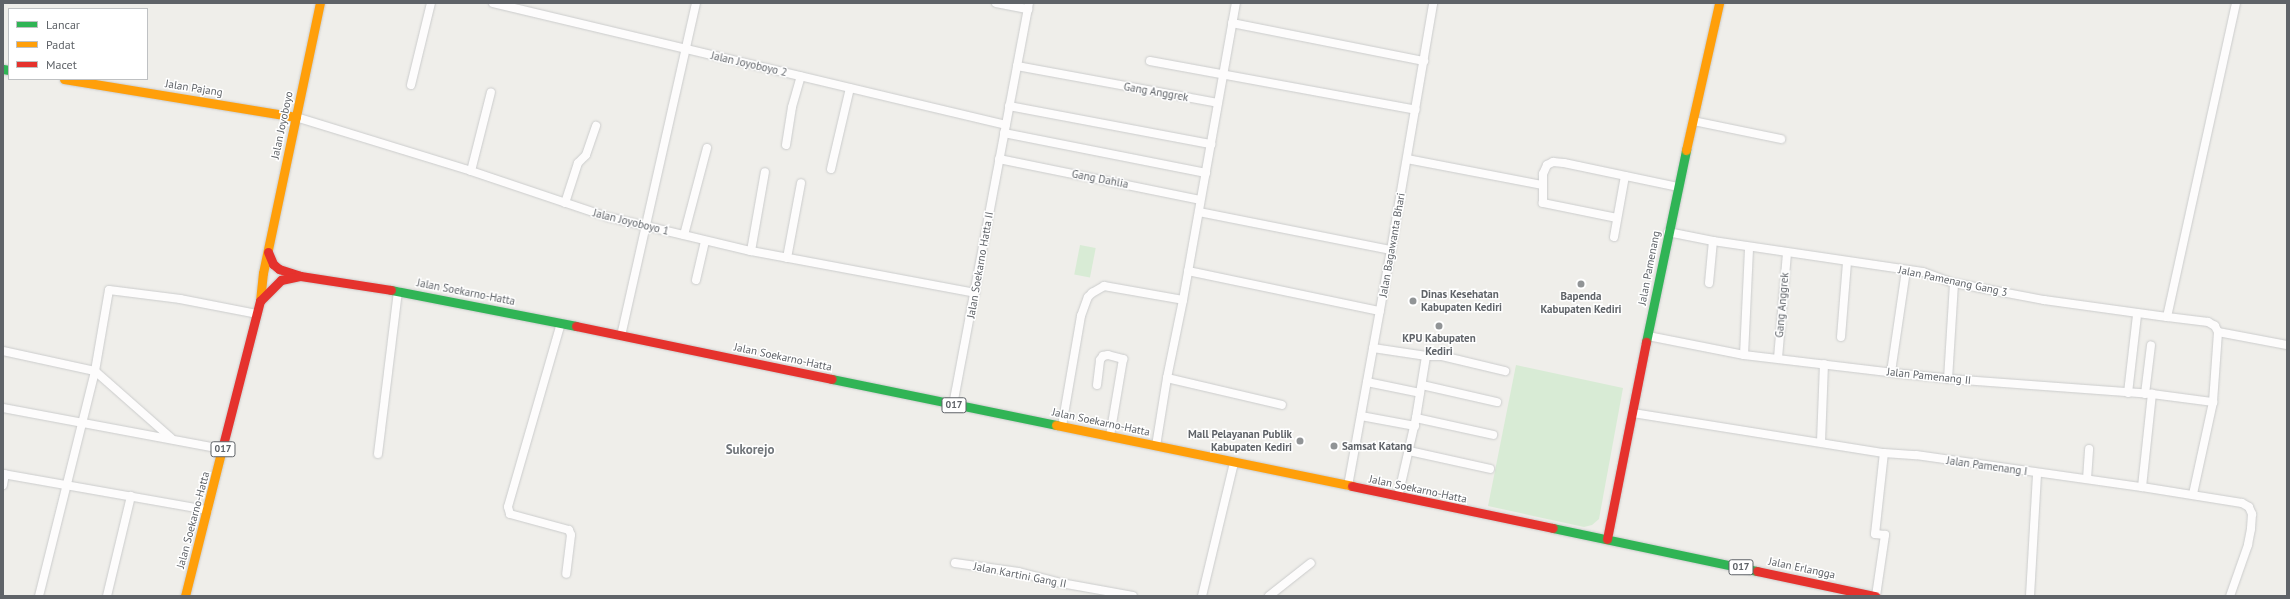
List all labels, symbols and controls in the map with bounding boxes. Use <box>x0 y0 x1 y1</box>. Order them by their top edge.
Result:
legend <box>8 8 148 80</box>
text: Lancar <box>46 17 80 32</box>
text: Padat <box>46 37 75 52</box>
street label: Jalan Joyoboyo 2 <box>710 49 788 79</box>
text: Macet <box>46 57 77 72</box>
street label: Jalan Pajang <box>164 77 224 99</box>
street label: Gang Anggrek <box>1122 80 1190 104</box>
street label: Jalan Joyoboyo <box>268 90 296 160</box>
street label: Gang Dahlia <box>1071 167 1129 191</box>
street label: Jalan Bagawanta Bhari <box>1376 192 1408 298</box>
street label: Jalan Joyoboyo 1 <box>592 206 670 238</box>
street label: Jalan Soekarno Hatta II <box>964 211 996 319</box>
street label: Jalan Pamenang <box>1635 230 1663 306</box>
street label: Jalan Pamenang Gang 3 <box>1897 263 2009 299</box>
street label: Gang Anggrek <box>1773 272 1791 338</box>
street label: Jalan Soekarno-Hatta <box>416 276 516 308</box>
marker: Bapenda Kabupaten Kediri <box>1576 279 1586 289</box>
place label: Dinas Kesehatan Kabupaten Kediri <box>1421 288 1502 314</box>
place label: Bapenda Kabupaten Kediri <box>1540 290 1622 316</box>
marker: Dinas Kesehatan Kabupaten Kediri <box>1408 296 1418 306</box>
marker: KPU Kabupaten Kediri <box>1434 321 1444 331</box>
place label: KPU Kabupaten Kediri <box>1402 332 1476 358</box>
street label: Jalan Soekarno-Hatta <box>733 340 833 374</box>
street label: Jalan Pamenang II <box>1886 365 1972 387</box>
road number: 017 <box>941 397 967 413</box>
street label: Jalan Soekarno-Hatta <box>1051 405 1151 439</box>
place label: Mall Pelayanan Publik Kabupaten Kediri <box>1188 428 1292 454</box>
marker: Mall Pelayanan Publik Kabupaten Kediri <box>1295 436 1305 446</box>
place label: Samsat Katang <box>1342 439 1412 453</box>
road number: 017 <box>210 441 236 457</box>
marker: Samsat Katang <box>1329 441 1339 451</box>
district label: Sukorejo <box>726 442 774 458</box>
street label: Jalan Pamenang I <box>1946 454 2028 478</box>
street label: Jalan Soekarno-Hatta <box>174 470 212 570</box>
street label: Jalan Soekarno-Hatta <box>1368 472 1468 506</box>
street label: Jalan Erlangga <box>1767 554 1837 582</box>
road number: 017 <box>1728 559 1754 575</box>
street label: Jalan Kartini Gang II <box>972 560 1068 590</box>

